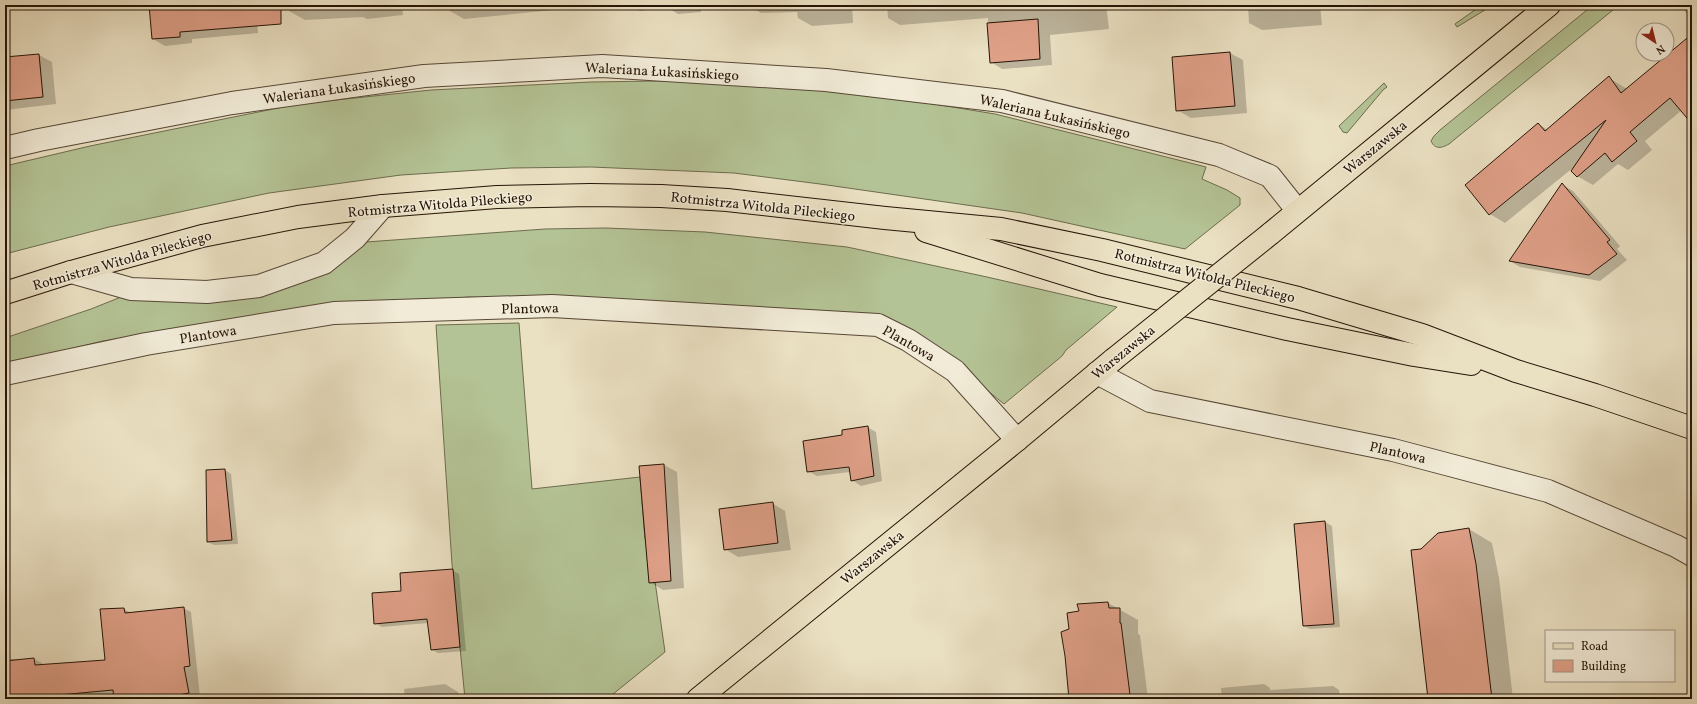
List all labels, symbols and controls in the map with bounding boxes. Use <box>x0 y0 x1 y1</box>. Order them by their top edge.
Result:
north arrow <box>1635 22 1675 62</box>
text: N <box>1652 41 1667 57</box>
street label: Waleriana Łukasińskiego <box>585 59 739 86</box>
street label: Waleriana Łukasińskiego <box>262 69 417 110</box>
street label: Waleriana Łukasińskiego <box>977 91 1132 144</box>
street label: Warszawska <box>1340 117 1412 180</box>
street label: Rotmistrza Witolda Pileckiego <box>347 188 533 223</box>
street label: Rotmistrza Witolda Pileckiego <box>670 188 856 227</box>
street label: Rotmistrza Witolda Pileckiego <box>31 227 214 296</box>
street label: Rotmistrza Witolda Pileckiego <box>1112 245 1297 308</box>
street label: Plantowa <box>501 299 559 320</box>
street label: Plantowa <box>178 322 238 349</box>
street label: Plantowa <box>879 322 938 367</box>
street label: Warszawska <box>1088 322 1160 385</box>
street label: Plantowa <box>1367 438 1428 469</box>
street label: Warszawska <box>837 527 909 590</box>
legend <box>1545 630 1675 682</box>
text: Road <box>1581 639 1608 655</box>
text: Building <box>1581 659 1626 675</box>

